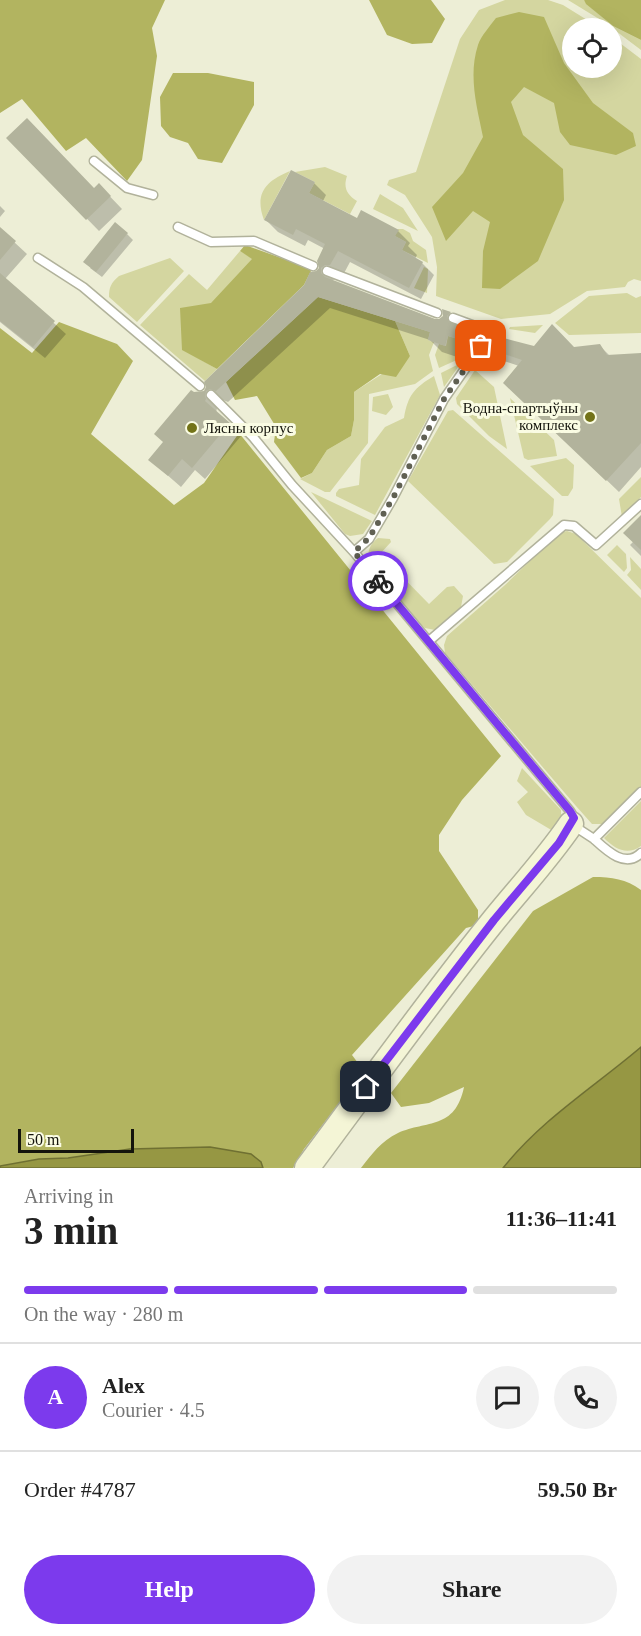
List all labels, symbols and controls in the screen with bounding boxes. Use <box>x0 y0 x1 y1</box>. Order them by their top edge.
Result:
map controls <box>562 18 622 78</box>
button: locate <box>562 18 622 78</box>
pin <box>455 320 506 371</box>
icon: bag <box>464 329 497 362</box>
place label: Водна-спартыўны комплекс <box>463 400 578 433</box>
marker: Водна-спартыўны комплекс <box>583 410 597 424</box>
place label: Лясны корпус <box>204 420 294 436</box>
marker: Лясны корпус <box>185 421 199 435</box>
courier <box>348 551 408 611</box>
icon: bike <box>362 565 395 598</box>
pin <box>340 1061 391 1112</box>
icon: home <box>349 1070 382 1103</box>
scale bar <box>18 1126 134 1154</box>
text: 50 m <box>27 1131 59 1148</box>
text: Arriving in <box>24 1185 113 1207</box>
text: 11:36–11:41 <box>506 1206 617 1231</box>
text: 3 min <box>24 1209 118 1252</box>
text: On the way · 280 m <box>24 1303 183 1325</box>
button: chat <box>476 1366 539 1429</box>
button: phone <box>554 1366 617 1429</box>
text: Alex <box>102 1373 145 1398</box>
text: A <box>48 1384 63 1409</box>
text: Courier · 4.5 <box>102 1399 205 1421</box>
text: Order #4787 <box>24 1477 136 1502</box>
text: 59.50 Br <box>538 1477 617 1502</box>
button: Help <box>24 1555 315 1624</box>
button: Share <box>327 1555 617 1624</box>

